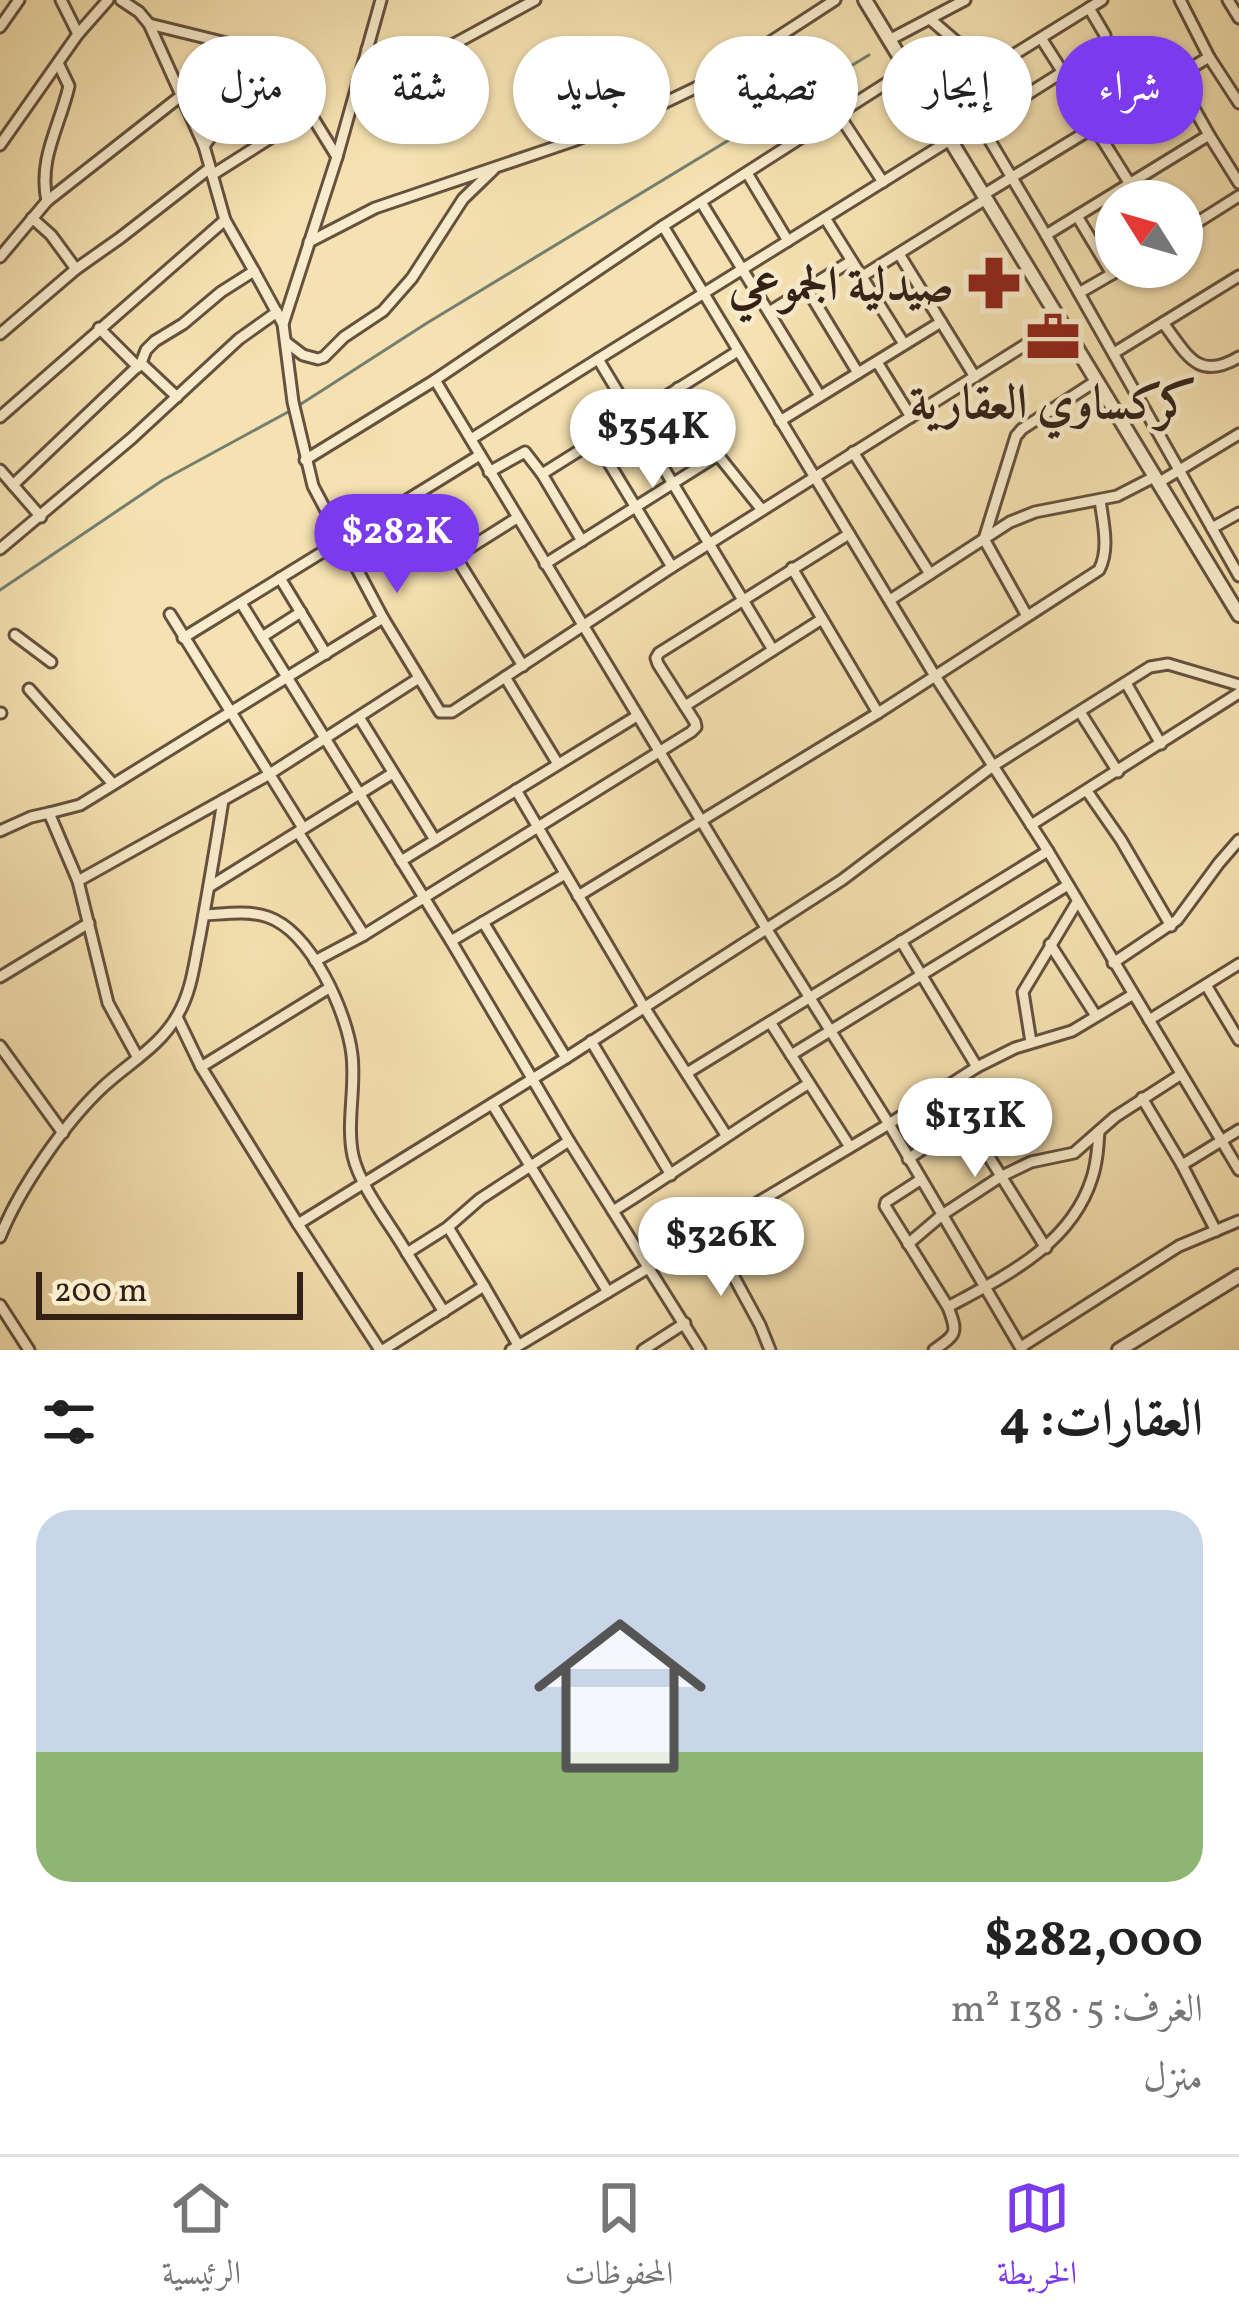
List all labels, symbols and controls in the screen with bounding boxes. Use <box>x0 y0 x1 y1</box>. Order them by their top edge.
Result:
chip: منزل <box>177 36 326 144</box>
chip: شقة <box>350 36 489 144</box>
chip: جديد <box>513 36 670 144</box>
chip: تصفية <box>694 36 858 144</box>
chip: إيجار <box>882 36 1032 144</box>
chip: شراء <box>1056 36 1203 144</box>
north arrow <box>1095 180 1203 288</box>
map controls <box>1095 180 1203 288</box>
place label: صيدلية الجموعي <box>728 254 954 323</box>
pharmacy icon: صيدلية الجموعي <box>965 254 1023 312</box>
office icon: كركساوي العقارية <box>1024 308 1082 366</box>
place label: كركساوي العقارية <box>910 372 1196 440</box>
pin: $354K <box>569 389 737 491</box>
text: $354K <box>597 401 709 455</box>
pin: $282K <box>313 494 481 596</box>
text: $282K <box>341 506 453 560</box>
pin: $131K <box>891 1078 1059 1180</box>
text: $131K <box>924 1090 1026 1144</box>
pin: $326K <box>637 1197 805 1299</box>
text: $326K <box>665 1209 777 1263</box>
scale bar <box>36 1266 303 1319</box>
text: 200 m <box>54 1270 148 1316</box>
text: العقارات: 4 <box>999 1386 1203 1457</box>
icon: filters <box>36 1389 102 1455</box>
icon: home <box>512 1588 728 1804</box>
text: $282,000 <box>984 1906 1203 1977</box>
text: الغرف: 5 · 138 m² <box>951 1984 1203 2038</box>
text: منزل <box>1143 2053 1203 2107</box>
tab: الرئيسية <box>162 2175 241 2305</box>
tab: المحفوظات <box>565 2175 673 2305</box>
tab: الخريطة <box>997 2175 1077 2305</box>

